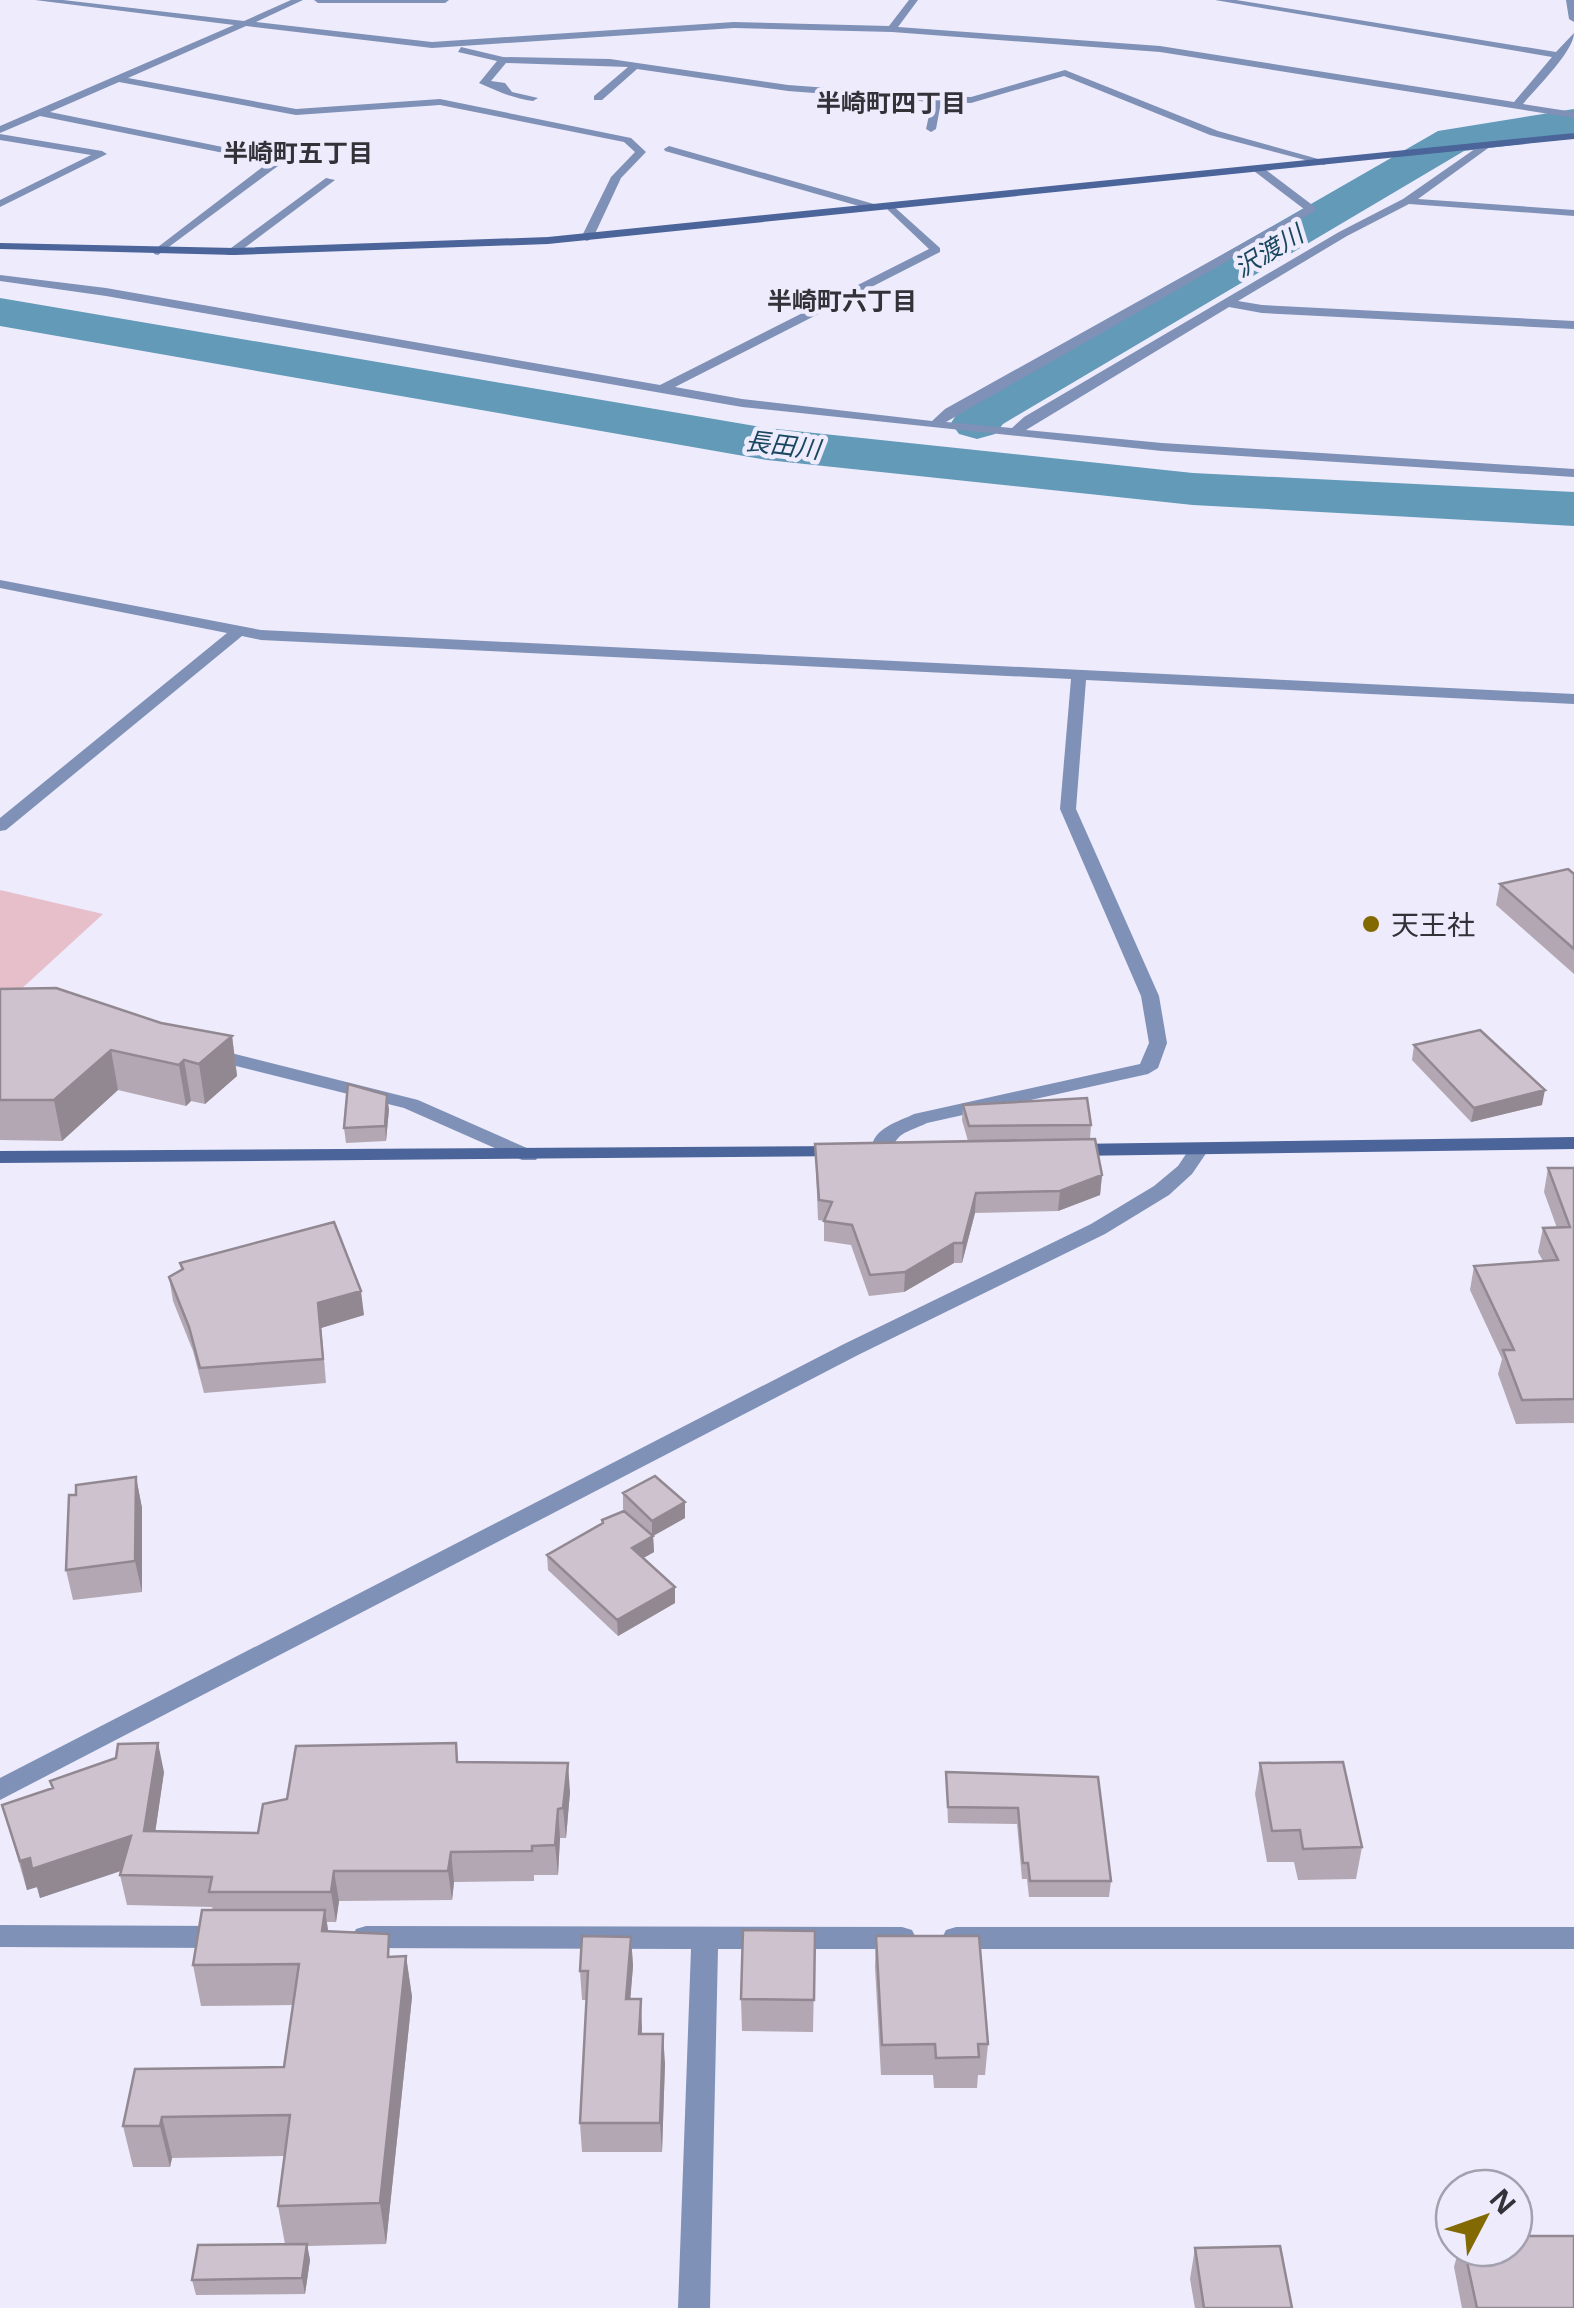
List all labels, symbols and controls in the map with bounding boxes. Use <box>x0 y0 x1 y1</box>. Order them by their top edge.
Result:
district label: 半崎町四丁目 <box>816 85 966 119</box>
district label: 半崎町五丁目 <box>223 135 373 169</box>
water label: 沢渡川 <box>1227 215 1311 284</box>
district label: 半崎町六丁目 <box>767 283 917 317</box>
water label: 長田川 <box>744 423 825 466</box>
place label: 天王社 <box>1391 905 1475 943</box>
marker: 天王社 <box>1360 913 1382 935</box>
north arrow <box>1434 2168 1534 2268</box>
text: N <box>1482 2180 1525 2222</box>

